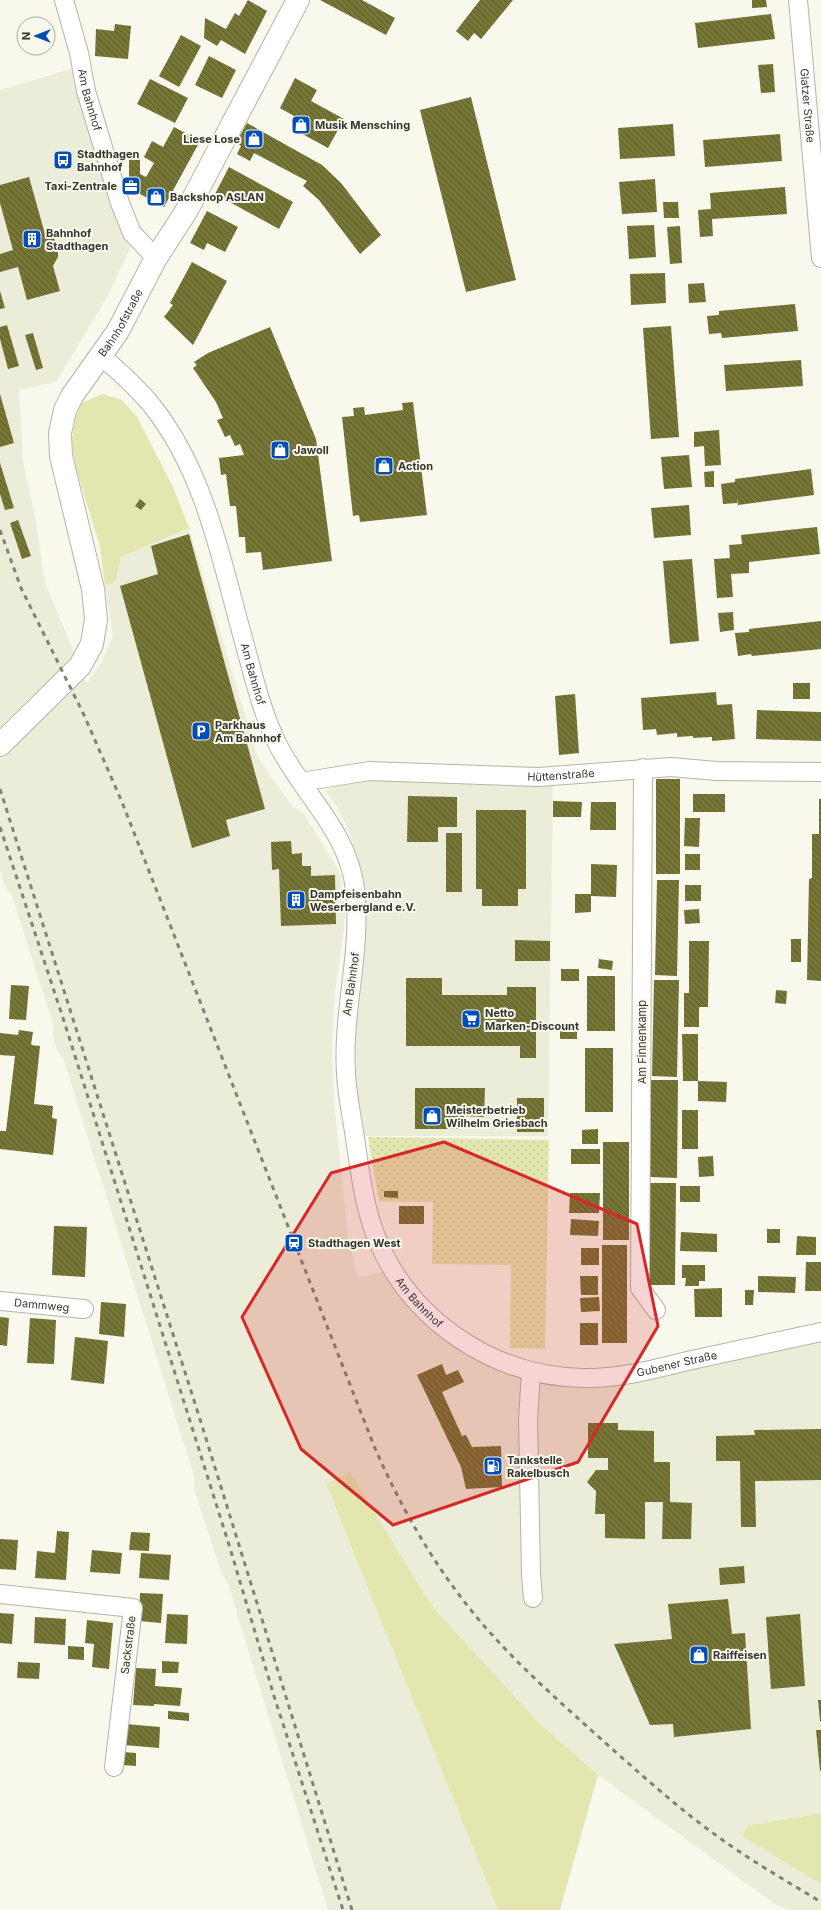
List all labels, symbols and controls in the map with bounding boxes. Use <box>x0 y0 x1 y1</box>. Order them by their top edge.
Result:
north arrow <box>16 16 56 56</box>
text: N <box>19 32 33 40</box>
street label: Am Bahnhof <box>75 67 105 133</box>
street label: Glatzer Straße <box>797 68 818 143</box>
shop icon: Musik Mensching <box>290 114 312 136</box>
place label: Musik Mensching <box>315 118 410 132</box>
shop icon: Liese Lose <box>243 128 265 150</box>
place label: Liese Lose <box>183 132 240 146</box>
place label: Stadthagen Bahnhof <box>77 147 140 174</box>
bus stop icon: Stadthagen Bahnhof <box>52 149 74 171</box>
office icon: Taxi-Zentrale <box>120 175 142 197</box>
place label: Taxi-Zentrale <box>45 179 117 193</box>
shop icon: Backshop ASLAN <box>145 186 167 208</box>
place label: Backshop ASLAN <box>170 190 264 204</box>
place label: Bahnhof Stadthagen <box>46 226 109 253</box>
building icon: Bahnhof Stadthagen <box>21 228 43 250</box>
street label: Bahnhofstraße <box>95 286 146 359</box>
shop icon: Jawoll <box>269 439 291 461</box>
place label: Jawoll <box>294 443 329 457</box>
shop icon: Action <box>373 455 395 477</box>
place label: Action <box>398 459 433 473</box>
street label: Am Bahnhof <box>238 641 268 707</box>
place label: Parkhaus Am Bahnhof <box>215 718 282 745</box>
parking icon: Parkhaus Am Bahnhof <box>190 720 212 742</box>
street label: Hüttenstraße <box>527 766 595 784</box>
place label: Dampfeisenbahn Weserbergland e.V. <box>310 887 416 914</box>
building icon: Dampfeisenbahn Weserbergland e.V. <box>285 889 307 911</box>
street label: Am Bahnhof <box>340 951 362 1017</box>
street label: Am Finnenkamp <box>635 1000 649 1084</box>
place label: Netto Marken-Discount <box>485 1006 579 1033</box>
supermarket icon: Netto Marken-Discount <box>460 1008 482 1030</box>
place label: Meisterbetrieb Wilhelm Griesbach <box>446 1103 548 1130</box>
shop icon: Meisterbetrieb Wilhelm Griesbach <box>421 1105 443 1127</box>
station icon: Stadthagen West <box>283 1232 305 1254</box>
place label: Stadthagen West <box>308 1236 401 1250</box>
street label: Am Bahnhof <box>393 1274 446 1331</box>
street label: Dammweg <box>14 1295 70 1315</box>
street label: Gubener Straße <box>635 1348 718 1380</box>
place label: Tankstelle Rakelbusch <box>507 1453 570 1480</box>
fuel station icon: Tankstelle Rakelbusch <box>482 1455 504 1477</box>
street label: Sackstraße <box>117 1615 139 1675</box>
shop icon: Raiffeisen <box>688 1644 710 1666</box>
place label: Raiffeisen <box>713 1648 767 1662</box>

